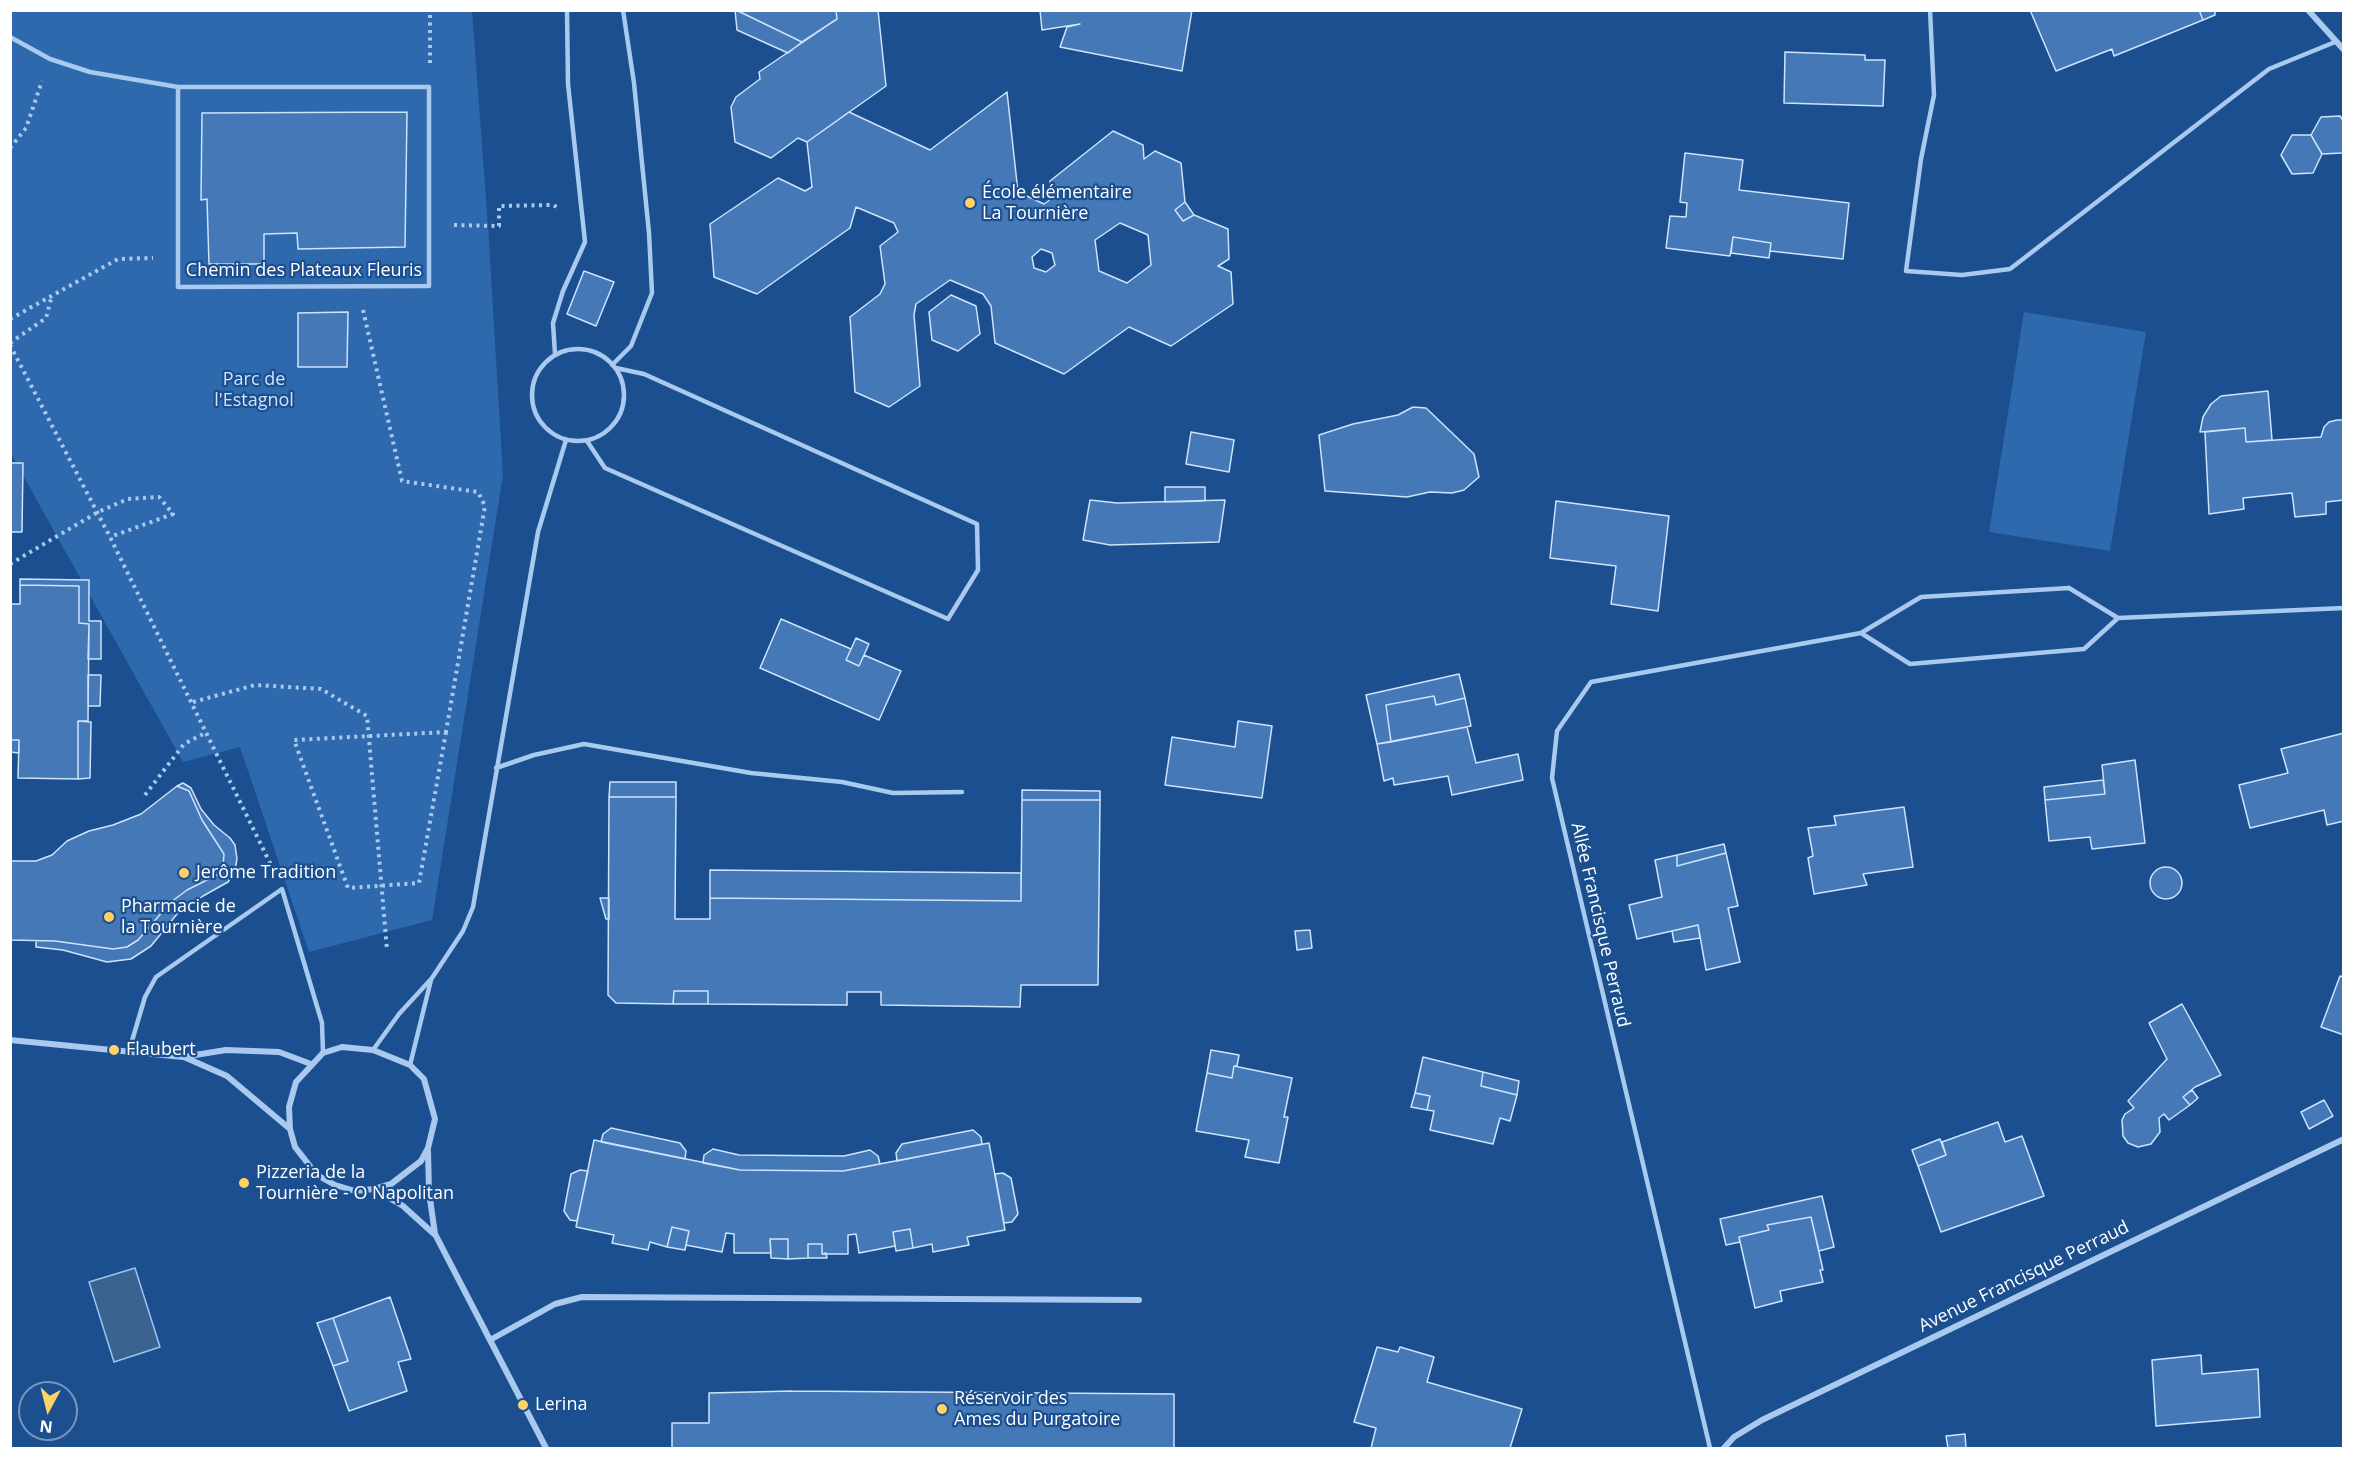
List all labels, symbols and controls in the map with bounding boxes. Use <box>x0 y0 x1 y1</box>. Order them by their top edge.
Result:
place label: École élémentaire La Tournière <box>982 182 1132 224</box>
marker: École élémentaire La Tournière <box>963 196 977 210</box>
street label: Chemin des Plateaux Fleuris <box>186 260 422 282</box>
park label: Parc de l'Estagnol <box>214 369 294 412</box>
street label: Allée Francisque Perraud <box>1566 821 1634 1029</box>
place label: Jerôme Tradition <box>196 862 336 884</box>
marker: Jerôme Tradition <box>177 866 191 880</box>
place label: Pharmacie de la Tournière <box>121 896 236 938</box>
marker: Pharmacie de la Tournière <box>102 910 116 924</box>
place label: Flaubert <box>126 1039 196 1061</box>
marker: Flaubert <box>107 1043 121 1057</box>
place label: Pizzeria de la Tournière - O Napolitan <box>256 1162 454 1204</box>
marker: Pizzeria de la Tournière - O Napolitan <box>237 1176 251 1190</box>
street label: Avenue Francisque Perraud <box>1915 1217 2133 1337</box>
north arrow <box>18 1381 78 1441</box>
place label: Réservoir des Ames du Purgatoire <box>954 1388 1120 1430</box>
place label: Lerina <box>535 1394 587 1416</box>
marker: Lerina <box>516 1398 530 1412</box>
marker: Réservoir des Ames du Purgatoire <box>935 1402 949 1416</box>
text: N <box>38 1415 54 1439</box>

